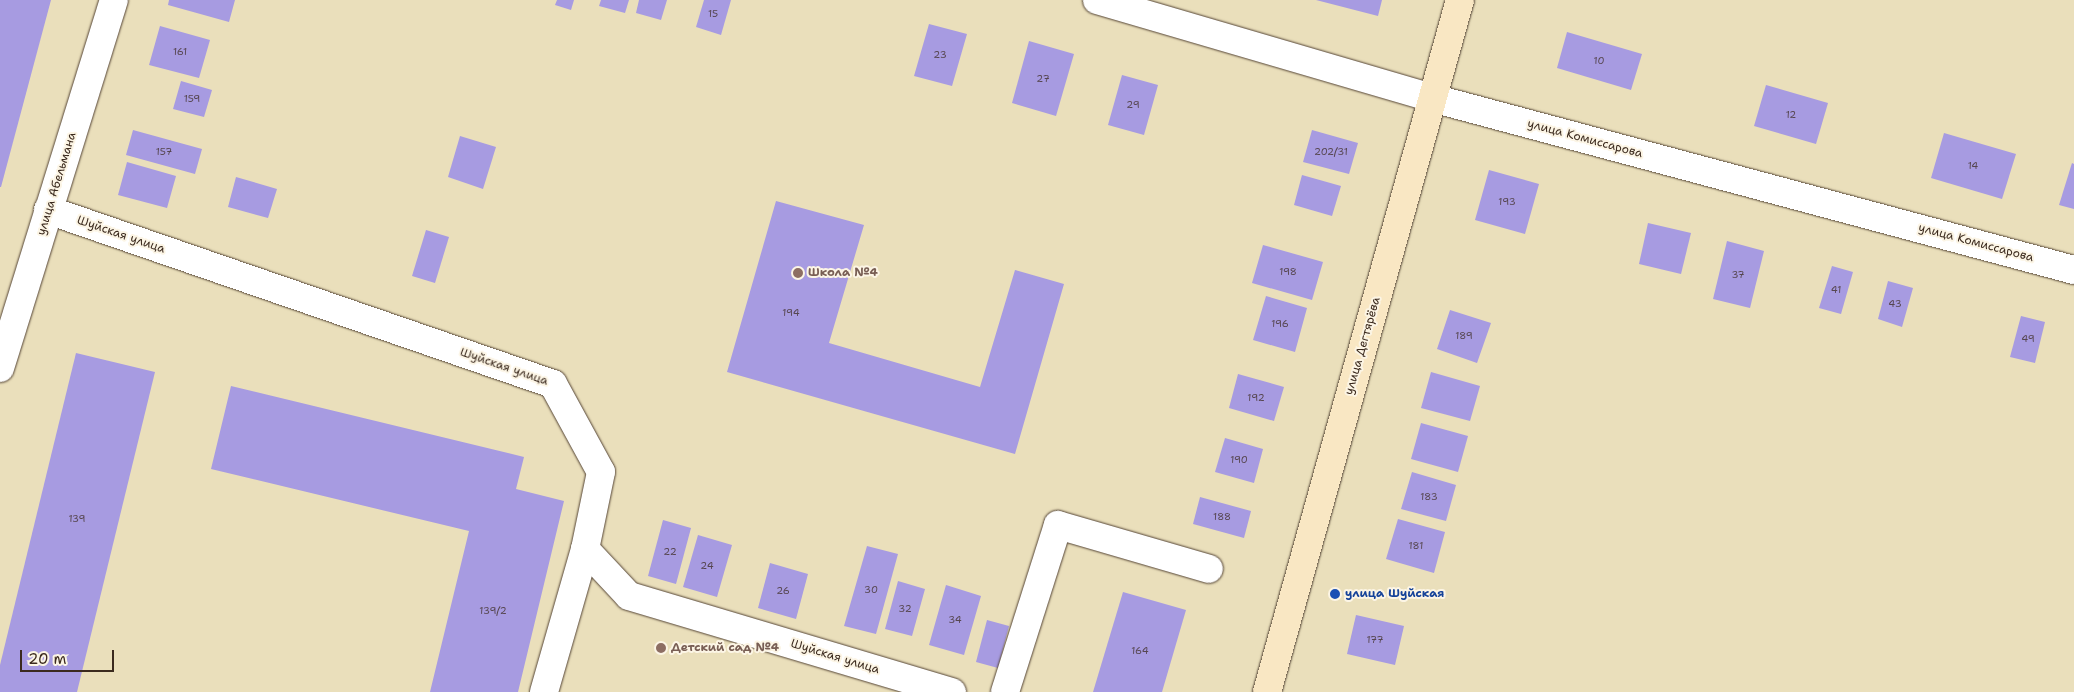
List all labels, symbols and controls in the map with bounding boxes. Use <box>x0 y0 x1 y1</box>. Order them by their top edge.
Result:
house number: 15 <box>708 8 718 20</box>
house number: 161 <box>173 46 187 58</box>
house number: 23 <box>933 49 947 61</box>
house number: 10 <box>1594 55 1604 67</box>
house number: 27 <box>1036 73 1050 85</box>
house number: 159 <box>184 93 200 105</box>
house number: 29 <box>1126 99 1140 111</box>
house number: 12 <box>1786 109 1796 121</box>
street label: улица Комиссарова <box>1526 117 1644 161</box>
street label: улица Абельмана <box>34 131 80 237</box>
house number: 157 <box>156 146 172 158</box>
house number: 202/31 <box>1314 146 1348 158</box>
house number: 14 <box>1968 160 1978 172</box>
house number: 193 <box>1498 196 1516 208</box>
street label: Шуйская улица <box>75 213 167 257</box>
street label: улица Комиссарова <box>1917 221 2035 265</box>
place label: Школа №4 <box>808 266 878 280</box>
house number: 198 <box>1279 266 1297 278</box>
marker: Школа №4 <box>792 267 804 279</box>
house number: 37 <box>1731 269 1745 281</box>
house number: 41 <box>1831 284 1841 296</box>
street label: улица Дегтярёва <box>1342 295 1384 397</box>
house number: 43 <box>1888 298 1902 310</box>
house number: 194 <box>782 307 800 319</box>
house number: 196 <box>1271 318 1289 330</box>
house number: 189 <box>1455 330 1473 342</box>
house number: 49 <box>2021 333 2035 345</box>
street label: Шуйская улица <box>458 345 550 389</box>
house number: 192 <box>1247 392 1265 404</box>
house number: 190 <box>1230 454 1248 466</box>
house number: 183 <box>1420 491 1438 503</box>
house number: 188 <box>1213 511 1231 523</box>
house number: 139 <box>68 513 86 525</box>
house number: 181 <box>1409 540 1423 552</box>
house number: 22 <box>663 546 677 558</box>
house number: 24 <box>700 560 714 572</box>
house number: 30 <box>864 584 878 596</box>
house number: 26 <box>776 585 790 597</box>
place label: улица Шуйская <box>1345 587 1444 601</box>
marker: улица Шуйская <box>1329 588 1341 600</box>
house number: 32 <box>898 603 912 615</box>
house number: 139/2 <box>479 605 507 617</box>
house number: 34 <box>948 614 962 626</box>
house number: 177 <box>1366 634 1384 646</box>
street label: Шуйская улица <box>789 637 881 677</box>
scale bar <box>22 640 116 672</box>
place label: Детский сад №4 <box>671 641 779 655</box>
marker: Детский сад №4 <box>655 642 667 654</box>
house number: 164 <box>1131 645 1149 657</box>
text: 20 m <box>28 649 67 669</box>

